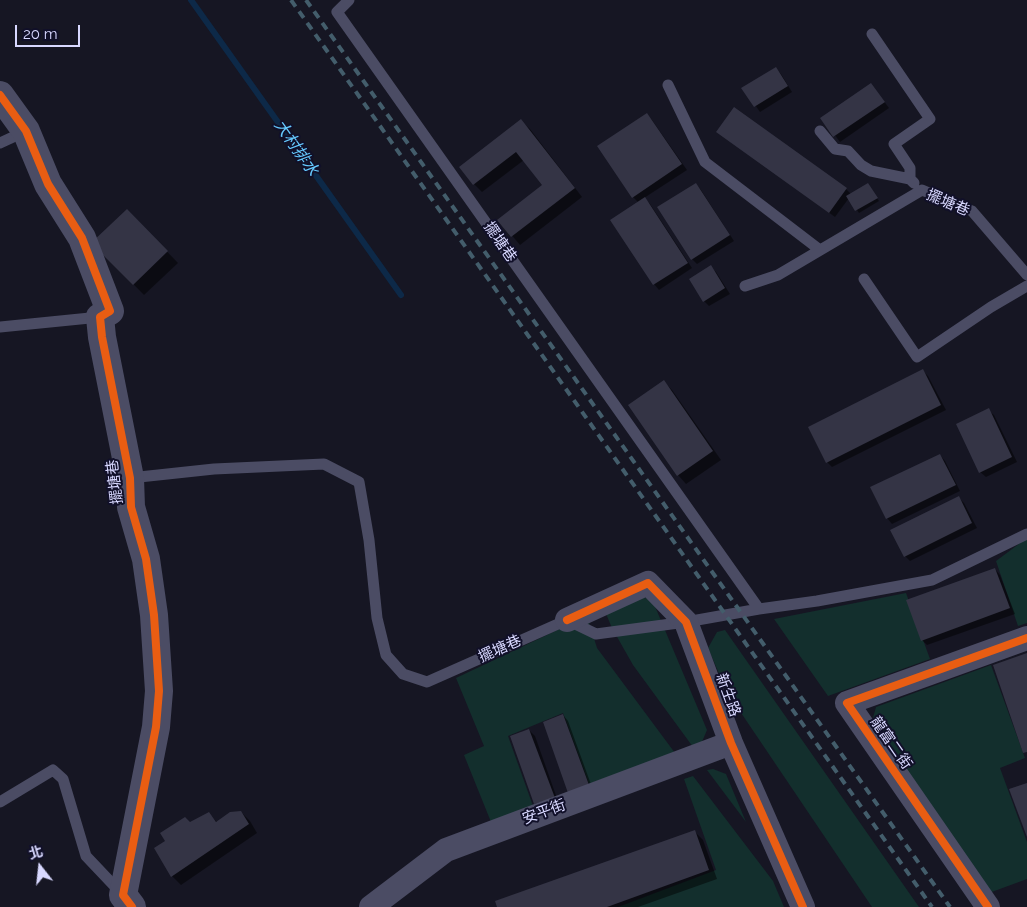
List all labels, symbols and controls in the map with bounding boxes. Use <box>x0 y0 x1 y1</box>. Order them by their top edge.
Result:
scale bar <box>18 15 82 47</box>
text: 20 m <box>23 25 58 43</box>
water label: 大村排水 <box>270 116 322 180</box>
street label: 擺塘巷 <box>924 186 972 220</box>
street label: 擺塘巷 <box>480 218 520 266</box>
street label: 擺塘巷 <box>103 459 127 505</box>
street label: 擺塘巷 <box>476 632 524 666</box>
street label: 新生路 <box>712 671 744 719</box>
street label: 龍富二街 <box>866 713 916 773</box>
street label: 安平街 <box>520 796 568 828</box>
north arrow <box>15 842 65 892</box>
text: 北 <box>27 843 45 862</box>

